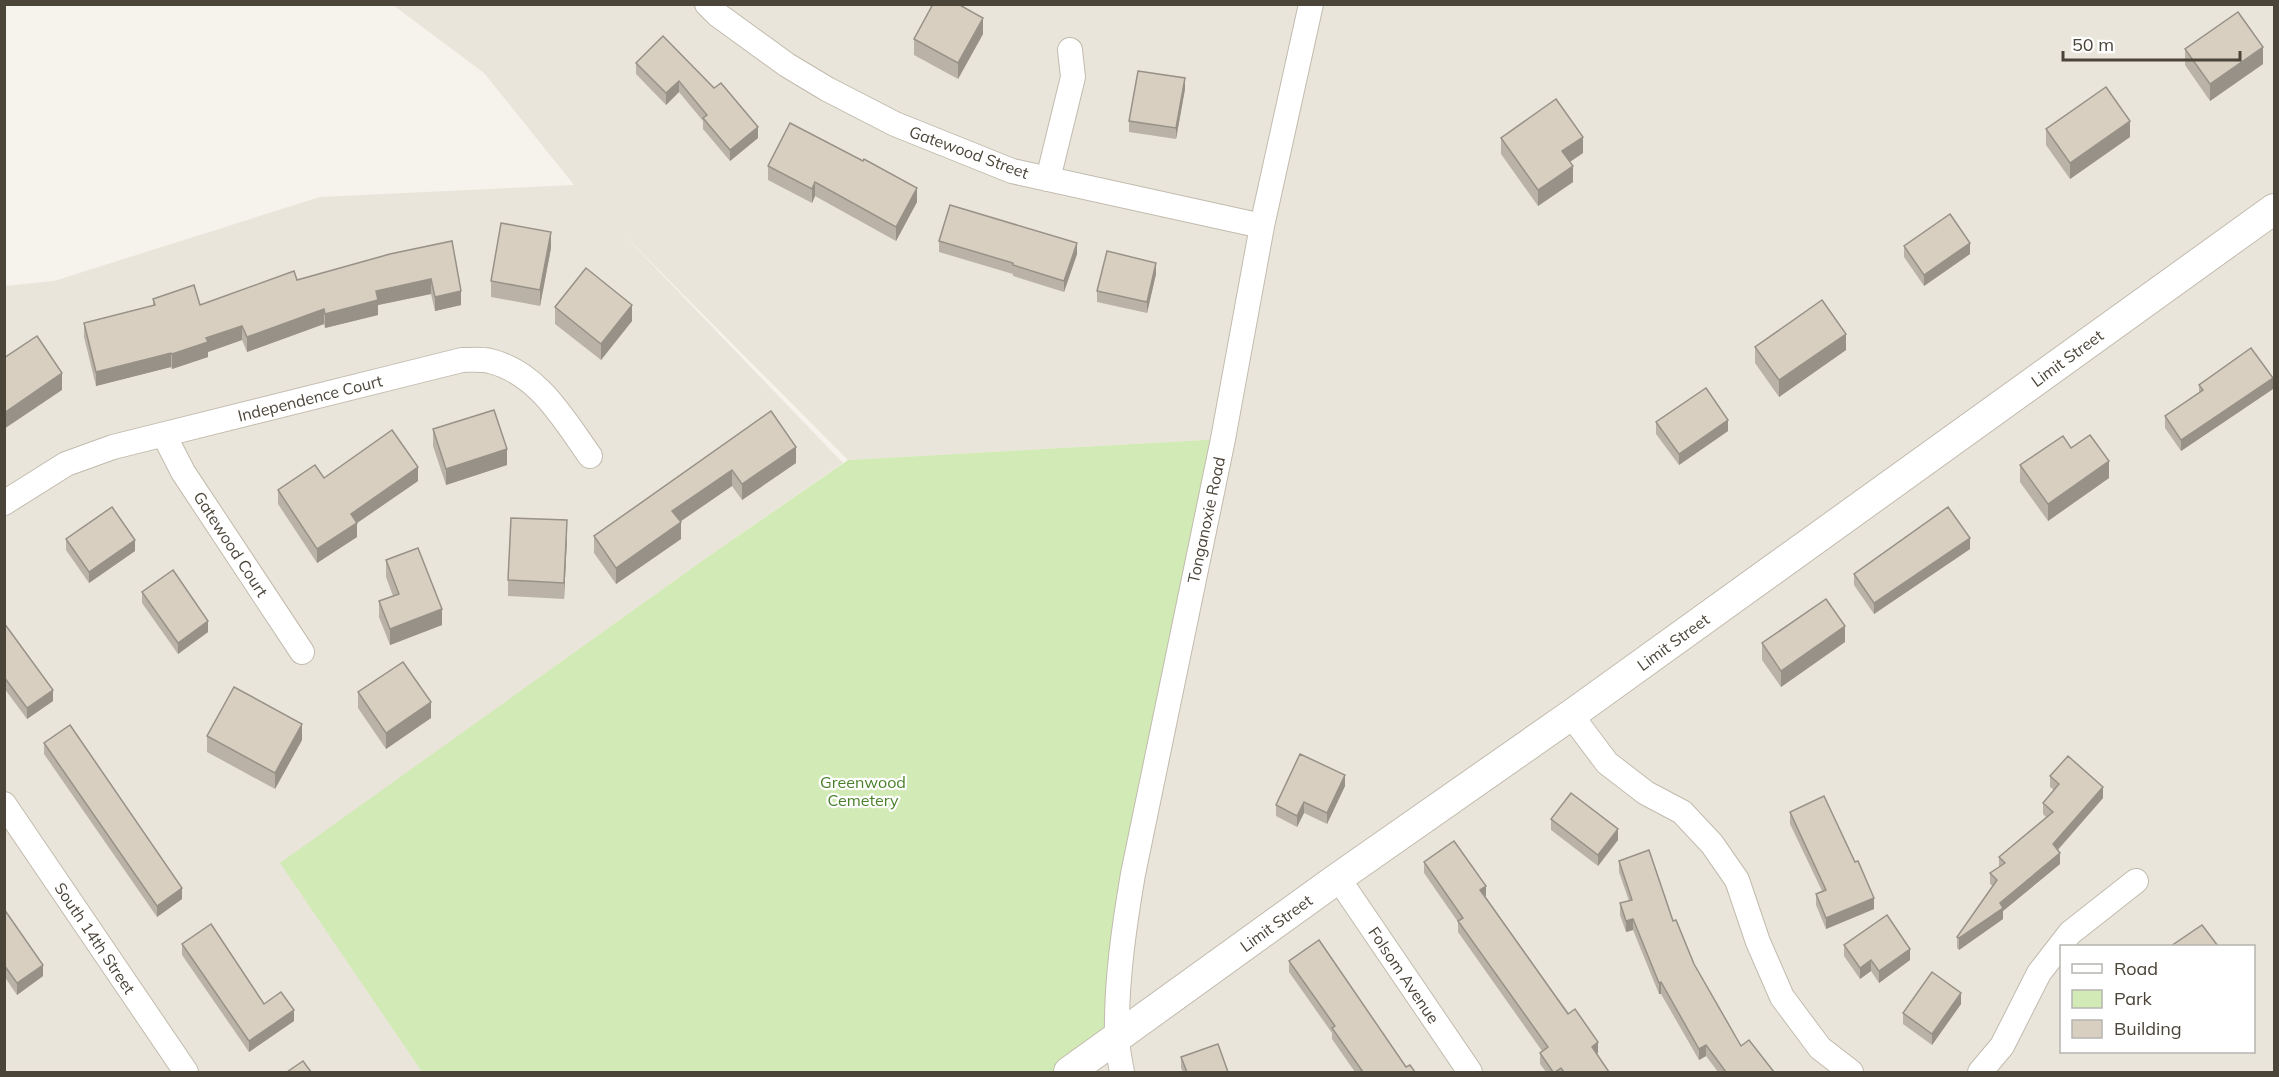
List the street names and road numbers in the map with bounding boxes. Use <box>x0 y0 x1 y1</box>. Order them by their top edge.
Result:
street label: Gatewood Street <box>907 121 1032 183</box>
street label: Limit Street <box>2027 325 2107 391</box>
street label: Independence Court <box>236 370 385 426</box>
street label: Tonganoxie Road <box>1183 455 1229 585</box>
street label: Gatewood Court <box>189 487 273 601</box>
street label: Limit Street <box>1633 609 1713 675</box>
street label: South 14th Street <box>50 878 140 998</box>
street label: Limit Street <box>1236 890 1316 956</box>
street label: Folsom Avenue <box>1364 923 1444 1027</box>

